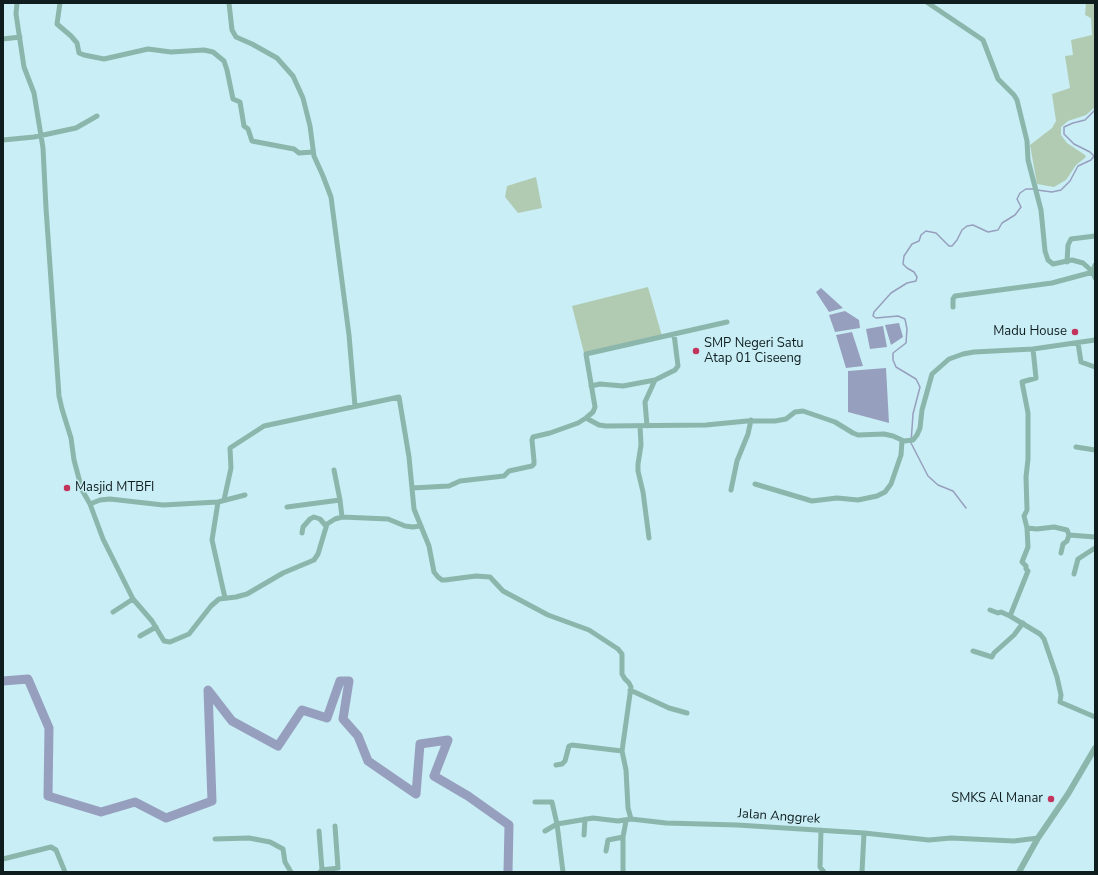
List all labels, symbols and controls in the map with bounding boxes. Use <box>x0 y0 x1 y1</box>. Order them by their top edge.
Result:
place label: Madu House <box>993 324 1067 340</box>
marker: Madu House <box>1070 327 1080 337</box>
place label: SMP Negeri Satu Atap 01 Ciseeng <box>704 336 803 367</box>
marker: SMP Negeri Satu Atap 01 Ciseeng <box>691 346 701 356</box>
place label: Masjid MTBFI <box>75 480 154 496</box>
marker: Masjid MTBFI <box>62 483 72 493</box>
place label: SMKS Al Manar <box>951 791 1043 807</box>
marker: SMKS Al Manar <box>1046 794 1056 804</box>
street label: Jalan Anggrek <box>737 806 821 828</box>

